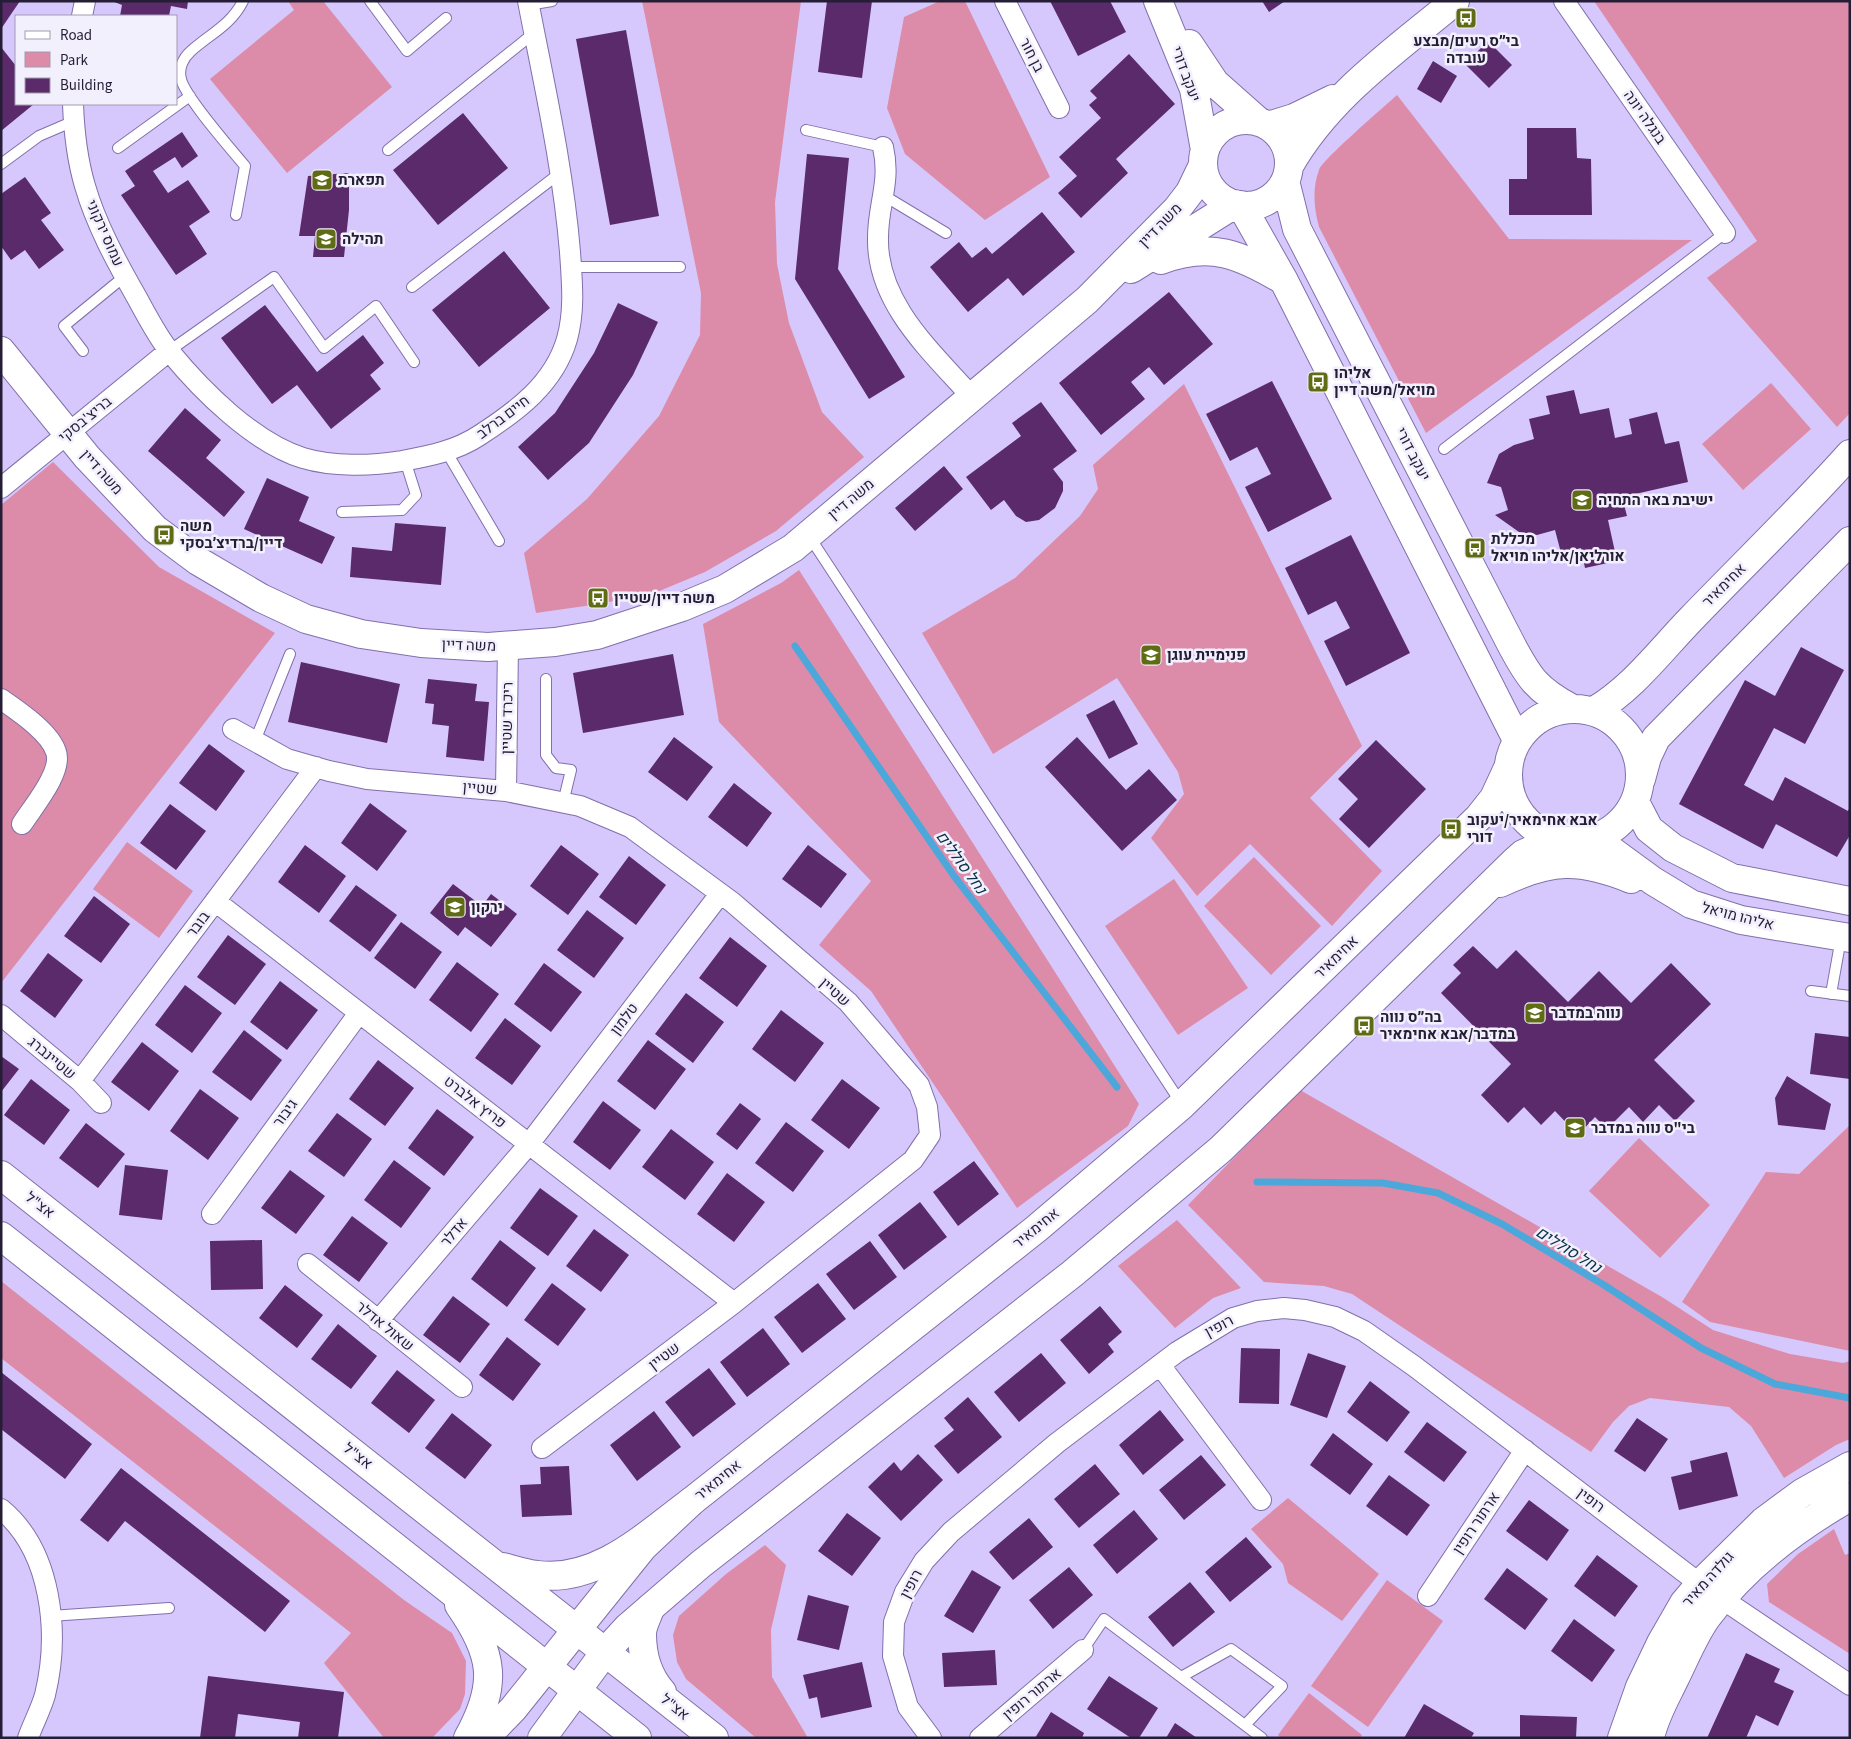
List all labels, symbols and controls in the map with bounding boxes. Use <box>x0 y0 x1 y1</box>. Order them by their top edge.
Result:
bus stop icon: בי״ס רעים/מבצע עובדה <box>1454 6 1478 30</box>
legend <box>15 15 178 105</box>
text: Road <box>60 25 92 46</box>
place label: בי״ס רעים/מבצע עובדה <box>1413 31 1519 69</box>
street label: בן חור <box>1014 34 1049 76</box>
street label: יעקב דורי <box>1166 44 1205 105</box>
text: Park <box>60 50 89 71</box>
text: Building <box>60 75 113 96</box>
street label: בנגלה יונה <box>1618 86 1671 149</box>
school or university icon: תפארת <box>310 168 334 192</box>
place label: תפארת <box>338 170 385 191</box>
street label: עמוס ירקוני <box>81 197 129 270</box>
street label: משה דיין <box>1134 198 1187 252</box>
school or university icon: תהילה <box>314 227 338 251</box>
place label: תהילה <box>342 229 383 250</box>
place label: אליהו מויאל/משה דיין <box>1334 363 1436 401</box>
bus stop icon: אליהו מויאל/משה דיין <box>1306 370 1330 394</box>
street label: חיים ברלב <box>472 390 534 444</box>
street label: בריצ'בסקי <box>54 391 116 447</box>
street label: יעקב דורי <box>1390 424 1435 485</box>
street label: משה דיין <box>76 445 128 500</box>
street label: משה דיין <box>824 474 879 525</box>
school or university icon: ישיבת באר התחיה <box>1570 488 1594 512</box>
place label: ישיבת באר התחיה <box>1598 490 1713 511</box>
place label: משה דיין/ברדיצ׳בסקי <box>180 516 282 554</box>
bus stop icon: משה דיין/ברדיצ׳בסקי <box>152 523 176 547</box>
place label: מכללת אורליאן/אליהו מויאל <box>1491 529 1625 567</box>
bus stop icon: מכללת אורליאן/אליהו מויאל <box>1463 536 1487 560</box>
street label: אחימאיר <box>1698 559 1751 612</box>
bus stop icon: משה דיין/שטיין <box>586 586 610 610</box>
place label: משה דיין/שטיין <box>614 588 715 609</box>
street label: משה דיין <box>441 634 497 657</box>
school or university icon: פנימיית עוגן <box>1139 643 1163 667</box>
place label: פנימיית עוגן <box>1167 645 1246 666</box>
street label: ריכרד שטיין <box>496 682 519 755</box>
street label: שטיין <box>462 777 498 800</box>
place label: אבא אחימאיר/יעקוב דורי <box>1467 810 1598 848</box>
bus stop icon: אבא אחימאיר/יעקוב דורי <box>1439 817 1463 841</box>
water label: נחל סוללים <box>931 826 992 900</box>
school or university icon: ירקון <box>443 895 467 919</box>
place label: ירקון <box>471 897 503 918</box>
street label: אליהו מויאל <box>1699 897 1776 936</box>
street label: בובר <box>182 907 215 942</box>
street label: אחימאיר <box>1310 931 1363 984</box>
street label: שטיין <box>815 973 855 1012</box>
street label: טלמון <box>605 999 643 1040</box>
school or university icon: נווה במדבר <box>1523 1001 1547 1025</box>
place label: נווה במדבר <box>1551 1003 1621 1024</box>
place label: בה״ס נווה במדבר/אבא אחימאיר <box>1380 1007 1516 1045</box>
bus stop icon: בה״ס נווה במדבר/אבא אחימאיר <box>1352 1014 1376 1038</box>
street label: שטיינברג <box>23 1032 80 1085</box>
street label: פריץ אלברט <box>439 1071 510 1134</box>
street label: גיבור <box>268 1095 303 1132</box>
school or university icon: בי"ס נווה במדבר <box>1563 1116 1587 1140</box>
place label: בי"ס נווה במדבר <box>1591 1118 1695 1139</box>
street label: אצ"ל <box>21 1187 59 1223</box>
street label: אחימאיר <box>1009 1203 1064 1254</box>
street label: אדלר <box>436 1213 473 1252</box>
water label: נחל סוללים <box>1532 1221 1606 1279</box>
street label: שאול אדלר <box>351 1296 418 1356</box>
street label: רופין <box>1201 1310 1237 1343</box>
street label: שטיין <box>644 1338 684 1375</box>
street label: אצ"ל <box>339 1438 377 1474</box>
street label: אחימאיר <box>691 1455 746 1506</box>
street label: רופין <box>1572 1483 1609 1518</box>
street label: ארתור רופין <box>1448 1488 1505 1559</box>
street label: גולדה מאיר <box>1678 1547 1739 1612</box>
street label: רופין <box>895 1566 928 1602</box>
street label: ארתור רופין <box>998 1663 1066 1725</box>
street label: אצ"ל <box>656 1689 694 1726</box>

